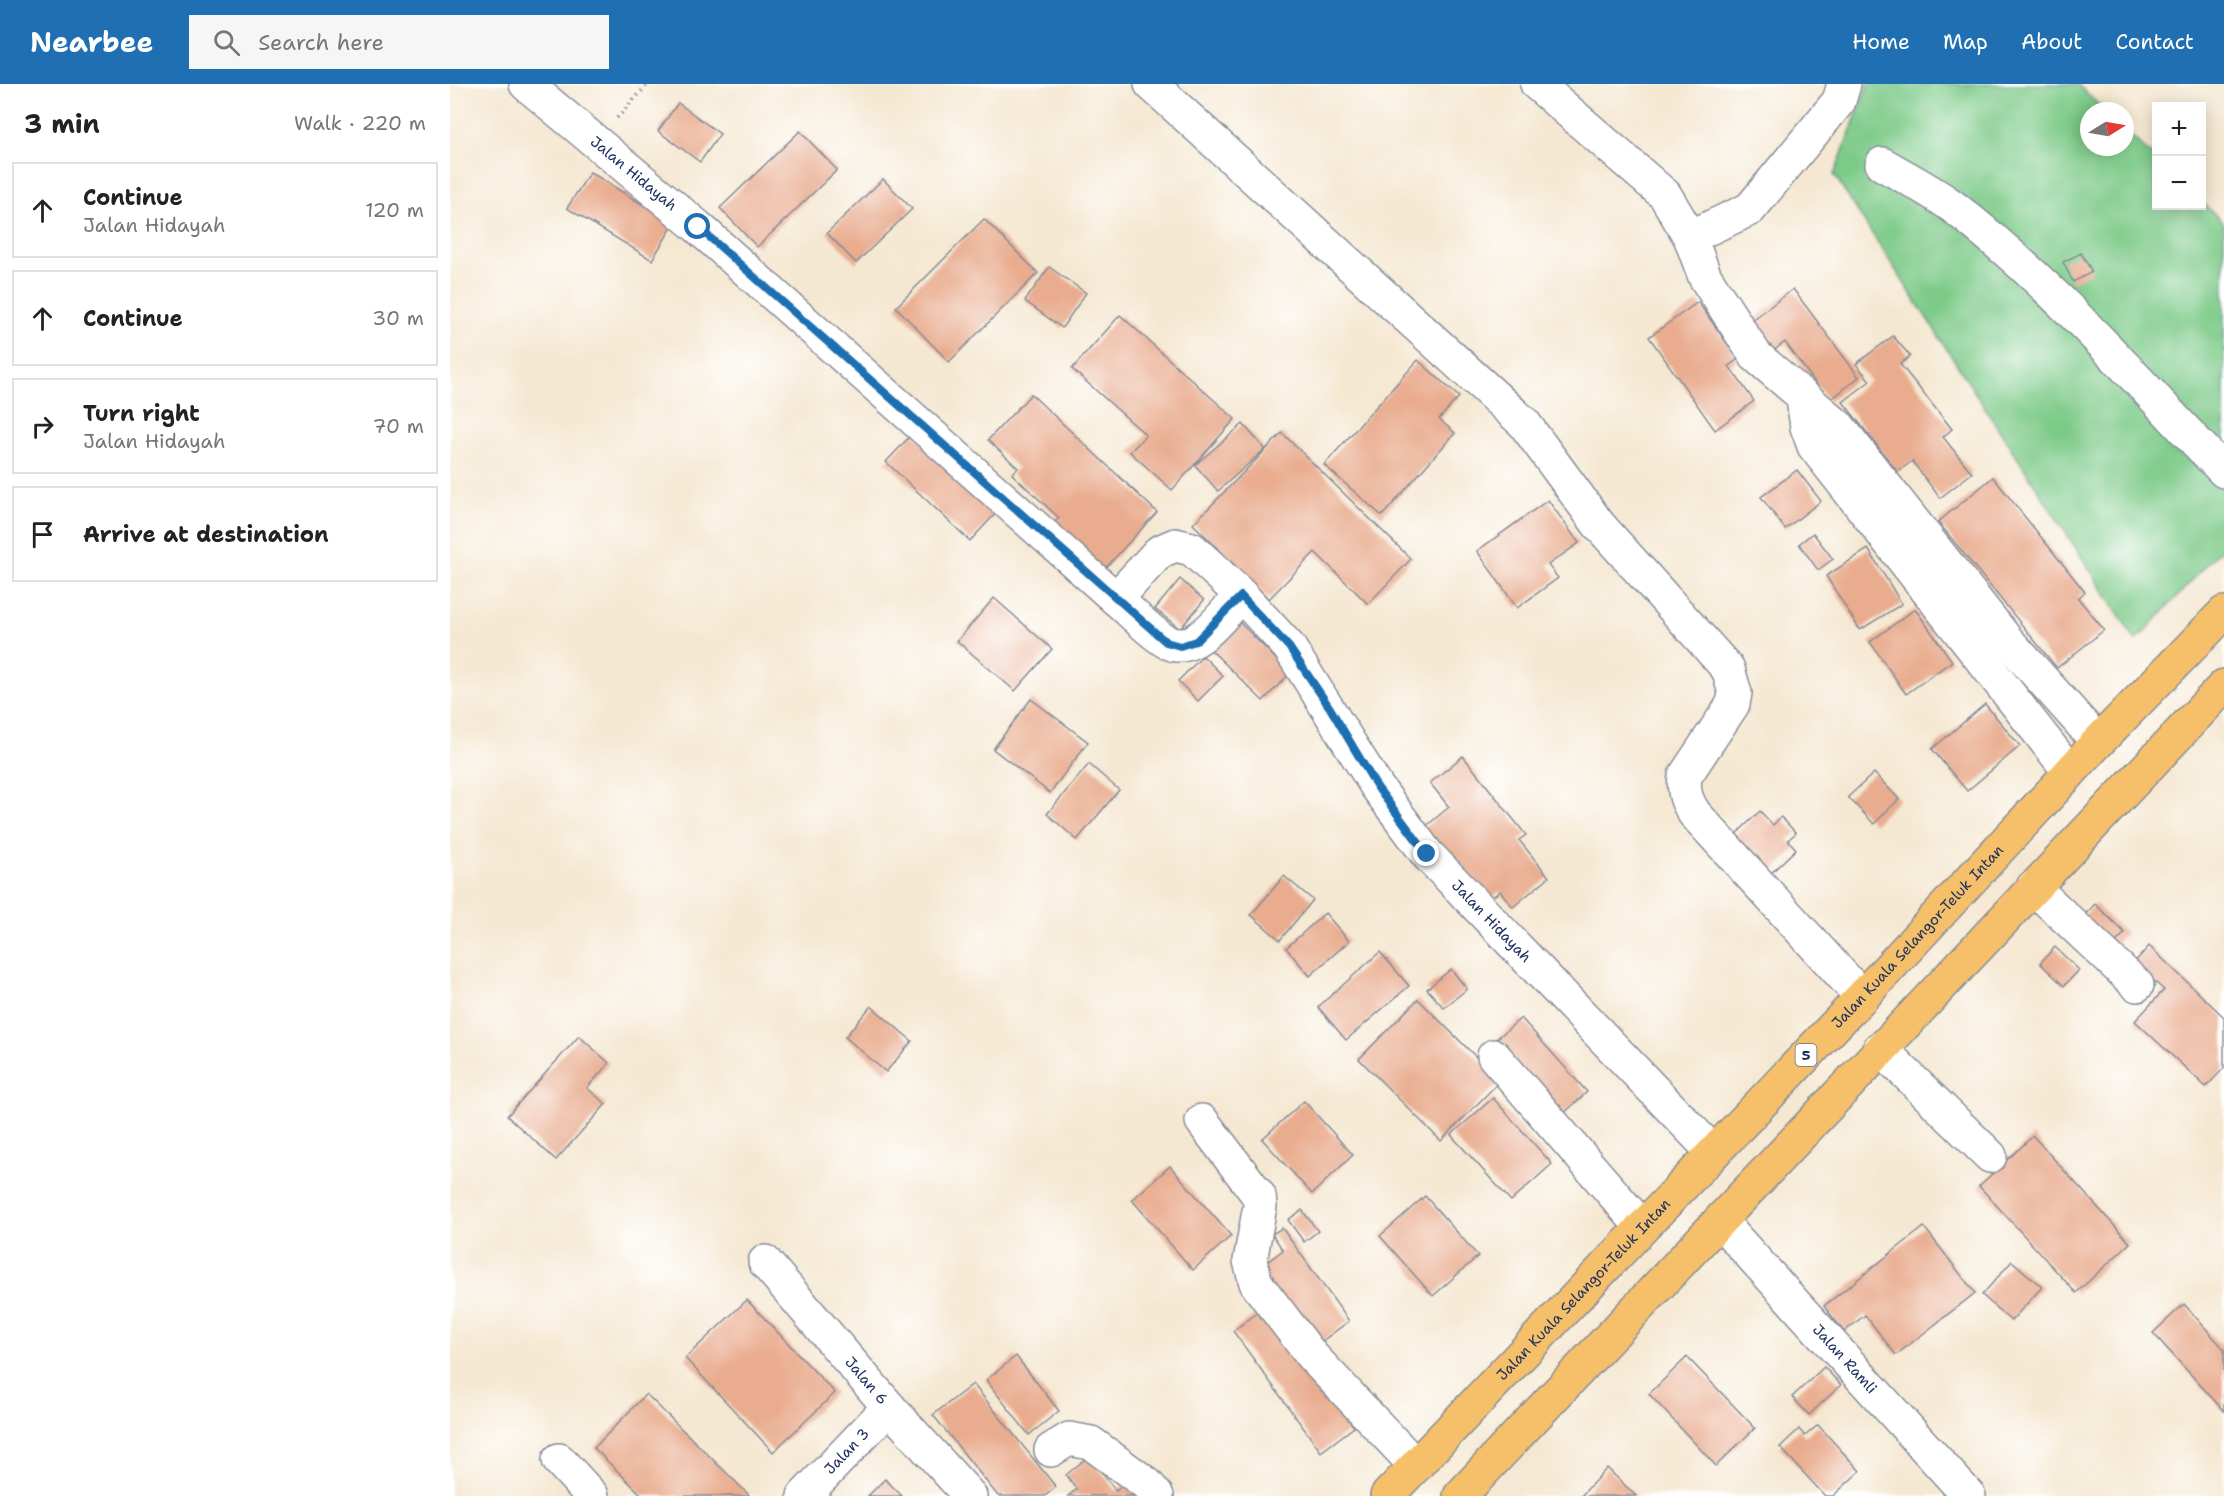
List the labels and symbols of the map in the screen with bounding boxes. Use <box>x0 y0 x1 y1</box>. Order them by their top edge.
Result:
north arrow <box>2080 102 2134 156</box>
street label: Jalan Hidayah <box>586 132 681 215</box>
route start <box>684 213 710 239</box>
route end <box>1413 840 1439 866</box>
street label: Jalan Kuala Selangor-Teluk Intan <box>1827 840 2008 1033</box>
street label: Jalan Hidayah <box>1447 876 1536 967</box>
road number: 5 <box>1796 1044 1816 1066</box>
street label: Jalan Kuala Selangor-Teluk Intan <box>1492 1194 1675 1385</box>
street label: Jalan Ramli <box>1808 1320 1882 1398</box>
street label: Jalan 6 <box>840 1352 892 1409</box>
street label: Jalan 3 <box>820 1424 874 1479</box>

